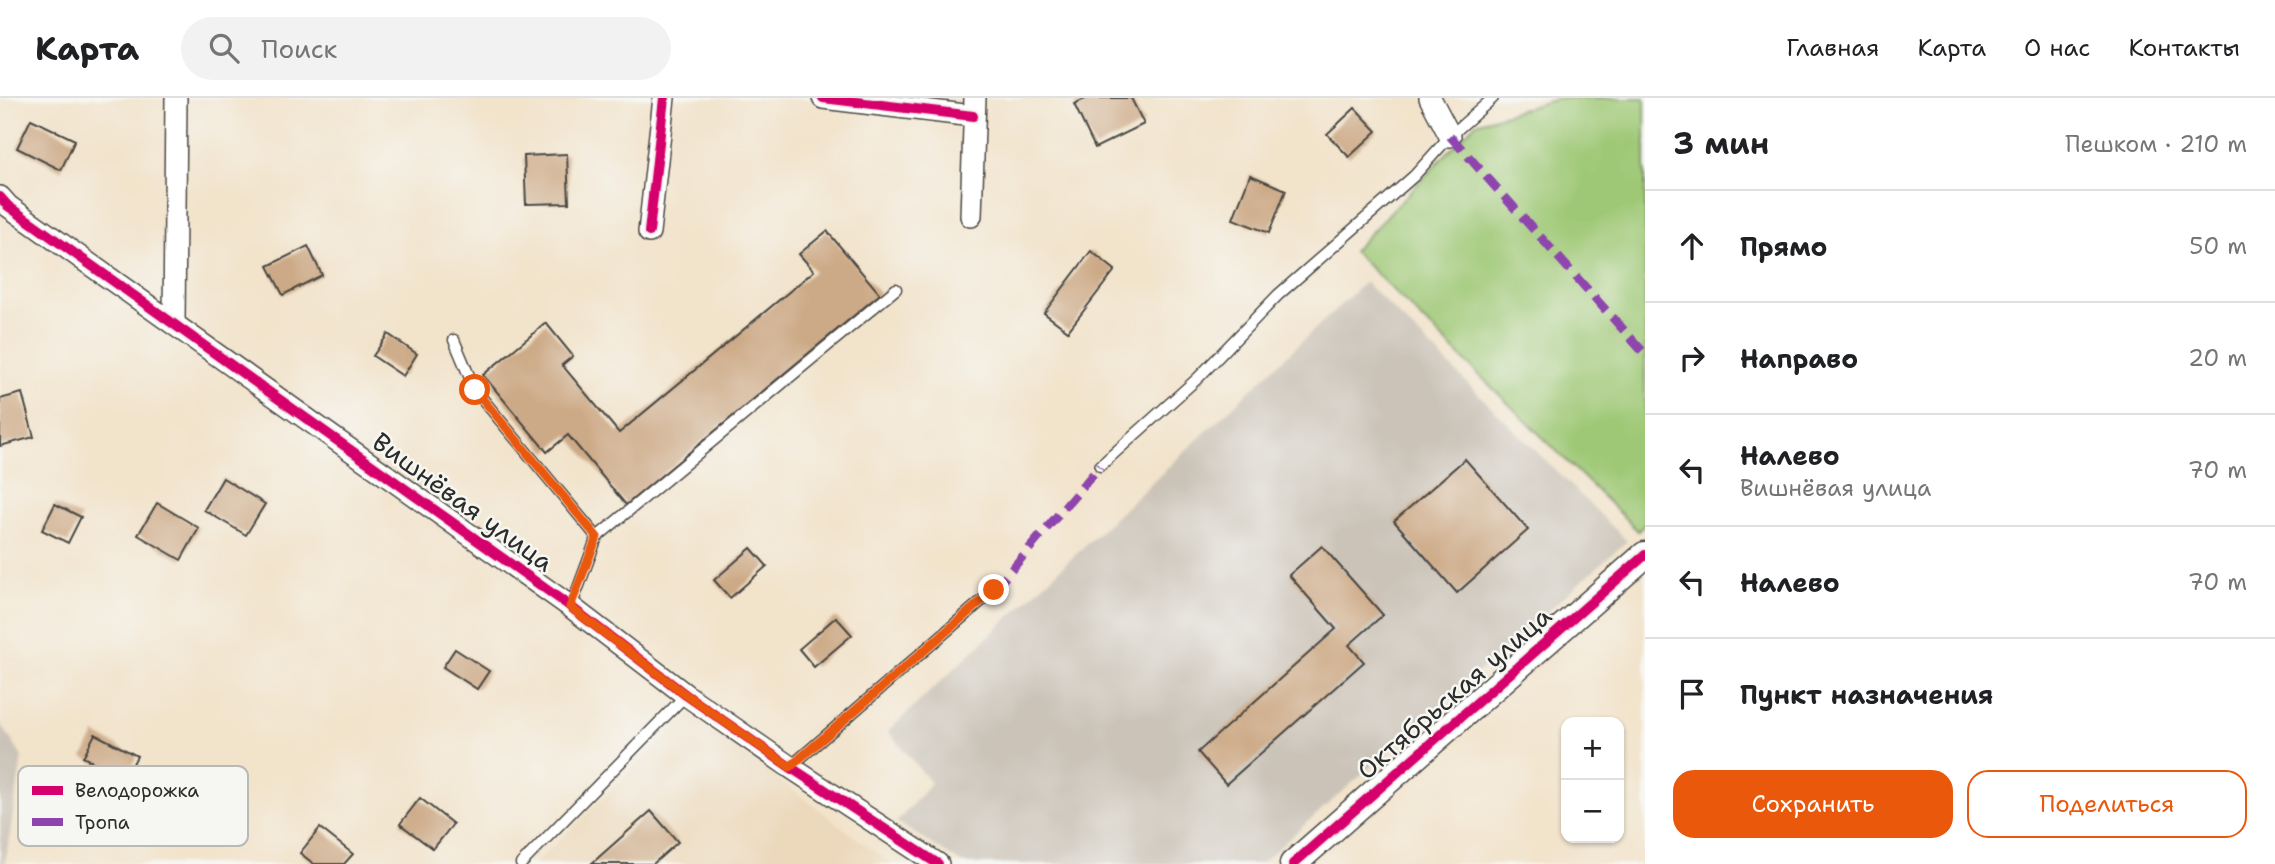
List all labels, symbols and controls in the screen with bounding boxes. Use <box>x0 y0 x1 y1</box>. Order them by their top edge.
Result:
search box <box>181 17 671 80</box>
text: Карта <box>35 26 139 71</box>
icon: search <box>205 29 243 67</box>
text: Поиск <box>261 31 337 66</box>
text: Главная <box>1786 32 1879 64</box>
text: Карта <box>1917 32 1986 64</box>
text: О нас <box>2024 32 2090 64</box>
text: Контакты <box>2128 32 2240 64</box>
text: 3 мин <box>1673 123 1769 164</box>
text: Пешком · 210 m <box>2065 129 2247 159</box>
icon: ahead <box>1673 227 1711 265</box>
text: Прямо <box>1740 229 1828 264</box>
text: 50 m <box>2189 231 2247 261</box>
icon: right <box>1673 339 1711 377</box>
text: Направо <box>1740 341 1858 376</box>
text: 20 m <box>2188 343 2247 373</box>
route start <box>459 374 490 405</box>
street label: Вишнёвая улица <box>366 424 561 579</box>
text: Налево <box>1740 438 1840 473</box>
icon: left <box>1673 451 1711 489</box>
text: 70 m <box>2188 455 2247 485</box>
text: Вишнёвая улица <box>1740 473 1931 503</box>
icon: left <box>1673 563 1711 601</box>
text: Налево <box>1740 565 1840 600</box>
text: 70 m <box>2188 567 2247 597</box>
route end <box>978 574 1009 605</box>
street label: Октябрьская улица <box>1349 598 1559 787</box>
icon: arrive <box>1673 675 1711 713</box>
text: Пункт назначения <box>1740 677 1993 712</box>
map controls <box>1561 717 1624 843</box>
button: + <box>1561 717 1624 780</box>
legend <box>18 766 248 846</box>
button: Сохранить <box>1673 770 1953 838</box>
button: Поделиться <box>1967 770 2247 838</box>
text: Велодорожка <box>75 778 199 803</box>
button: − <box>1561 780 1624 843</box>
text: Тропа <box>75 810 130 835</box>

